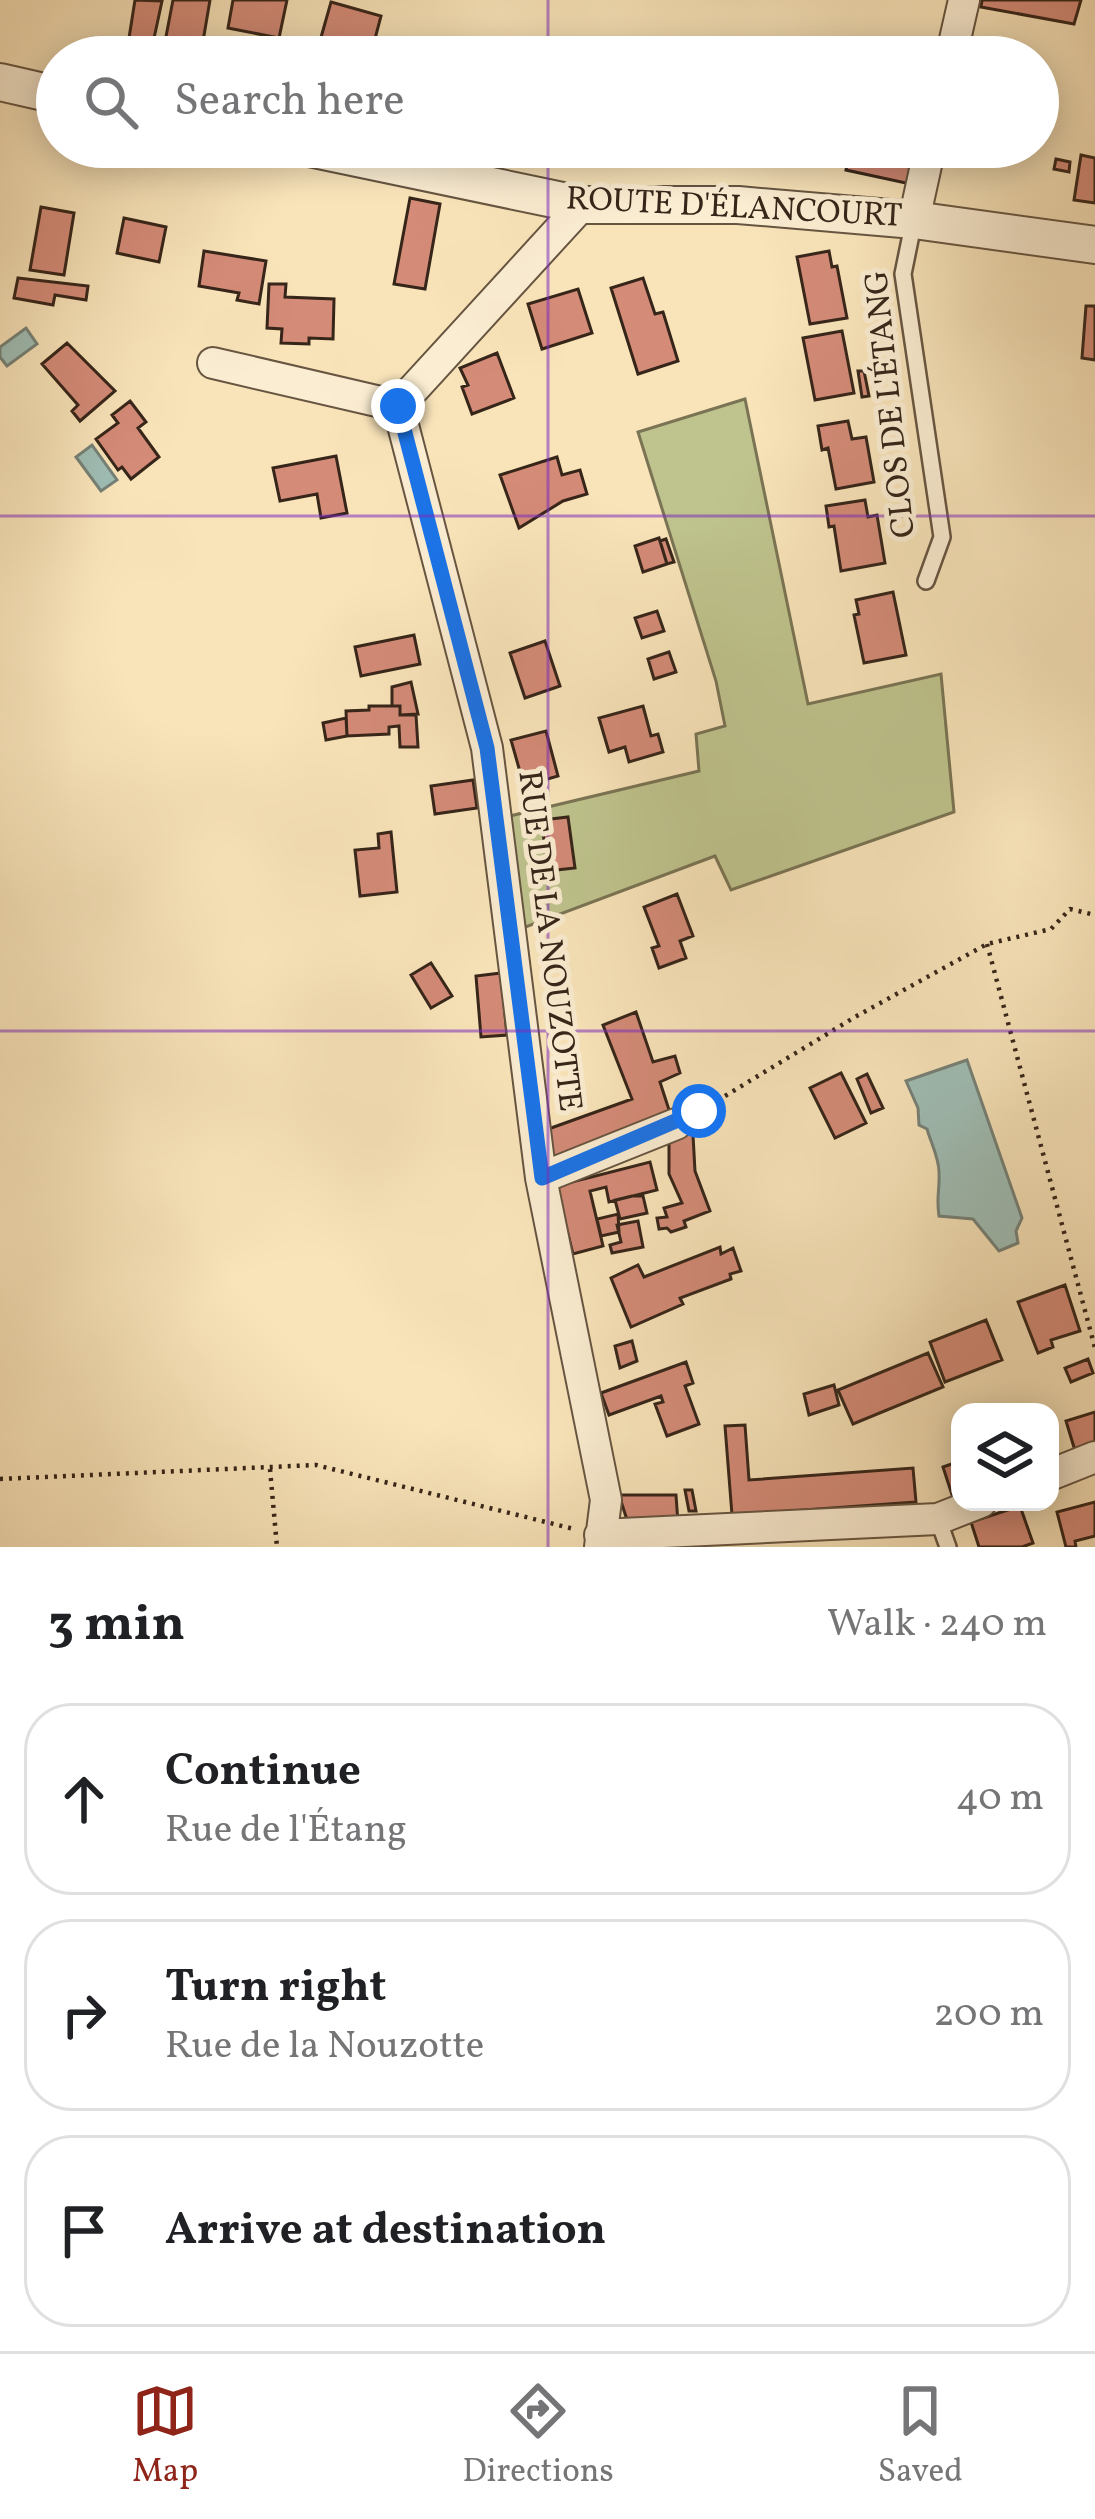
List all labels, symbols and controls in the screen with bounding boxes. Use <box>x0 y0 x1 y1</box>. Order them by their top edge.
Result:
search box <box>36 36 1059 168</box>
icon: search <box>78 69 144 135</box>
text: Search here <box>174 71 405 134</box>
street label: ROUTE D'ÉLANCOURT <box>565 177 903 241</box>
street label: CLOS DE L'ÉTANG <box>855 268 929 540</box>
route end <box>371 379 425 433</box>
street label: RUE DE LA NOUZOTTE <box>504 768 592 1114</box>
route start <box>672 1084 726 1138</box>
map controls <box>951 1403 1059 1511</box>
button: layers <box>951 1403 1059 1511</box>
text: 3 min <box>48 1590 185 1661</box>
text: Walk · 240 m <box>827 1598 1047 1652</box>
text: Continue <box>165 1741 361 1804</box>
icon: ahead <box>51 1766 117 1832</box>
text: 40 m <box>956 1772 1044 1826</box>
text: Rue de l'Étang <box>165 1804 407 1858</box>
text: Turn right <box>165 1957 386 2020</box>
icon: right <box>51 1982 117 2048</box>
text: 200 m <box>933 1988 1044 2042</box>
text: Rue de la Nouzotte <box>165 2020 484 2074</box>
icon: arrive <box>51 2198 117 2264</box>
text: Arrive at destination <box>165 2200 606 2263</box>
tab: Map <box>132 2378 198 2496</box>
tab: Directions <box>462 2378 614 2496</box>
tab: Saved <box>878 2378 963 2496</box>

